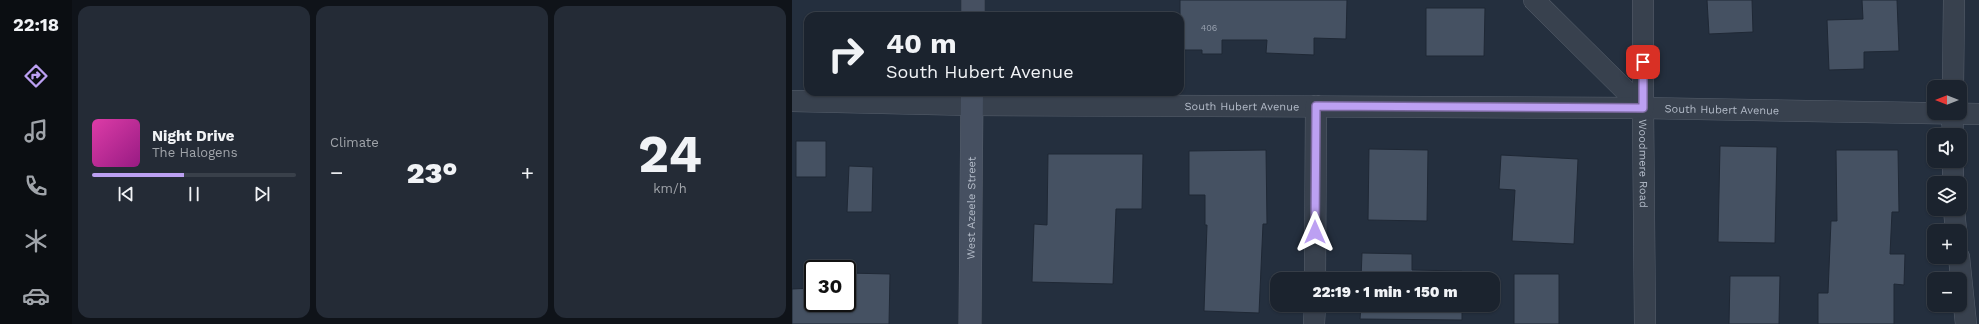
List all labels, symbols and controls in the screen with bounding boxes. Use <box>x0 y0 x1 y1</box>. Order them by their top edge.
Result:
text: 22:18 <box>13 14 59 35</box>
house number: 406 <box>1201 23 1217 33</box>
text: 40 m <box>886 27 956 60</box>
icon: right <box>820 28 872 80</box>
pin <box>1626 45 1660 79</box>
icon: arrive <box>1632 51 1654 73</box>
text: South Hubert Avenue <box>886 61 1074 82</box>
icon: directions <box>22 62 50 90</box>
north arrow <box>1927 80 1967 120</box>
map controls <box>1927 80 1967 312</box>
street label: South Hubert Avenue <box>1185 99 1299 113</box>
street label: South Hubert Avenue <box>1664 102 1779 117</box>
icon: music <box>22 117 50 145</box>
street label: Woodmere Road <box>1637 119 1650 208</box>
text: 24 <box>638 124 702 185</box>
text: Night Drive <box>152 127 235 145</box>
button: sound <box>1927 128 1967 168</box>
text: Climate <box>330 135 379 150</box>
text: The Halogens <box>152 145 238 160</box>
text: 23° <box>406 155 458 190</box>
street label: West Azeele Street <box>964 156 978 259</box>
text: − <box>330 160 343 185</box>
text: + <box>521 160 534 185</box>
icon: phone <box>22 172 50 200</box>
button: layers <box>1927 176 1967 216</box>
text: km/h <box>653 181 687 196</box>
icon: previous <box>115 183 137 205</box>
icon: pause <box>183 183 205 205</box>
icon: next <box>251 183 273 205</box>
position arrow <box>1294 211 1336 253</box>
button: + <box>1927 224 1967 264</box>
icon: climate <box>22 227 50 255</box>
speed limit sign: 30 <box>804 260 856 312</box>
button: − <box>1927 272 1967 312</box>
icon: car <box>22 282 50 310</box>
text: 22:19 · 1 min · 150 m <box>1313 283 1457 301</box>

